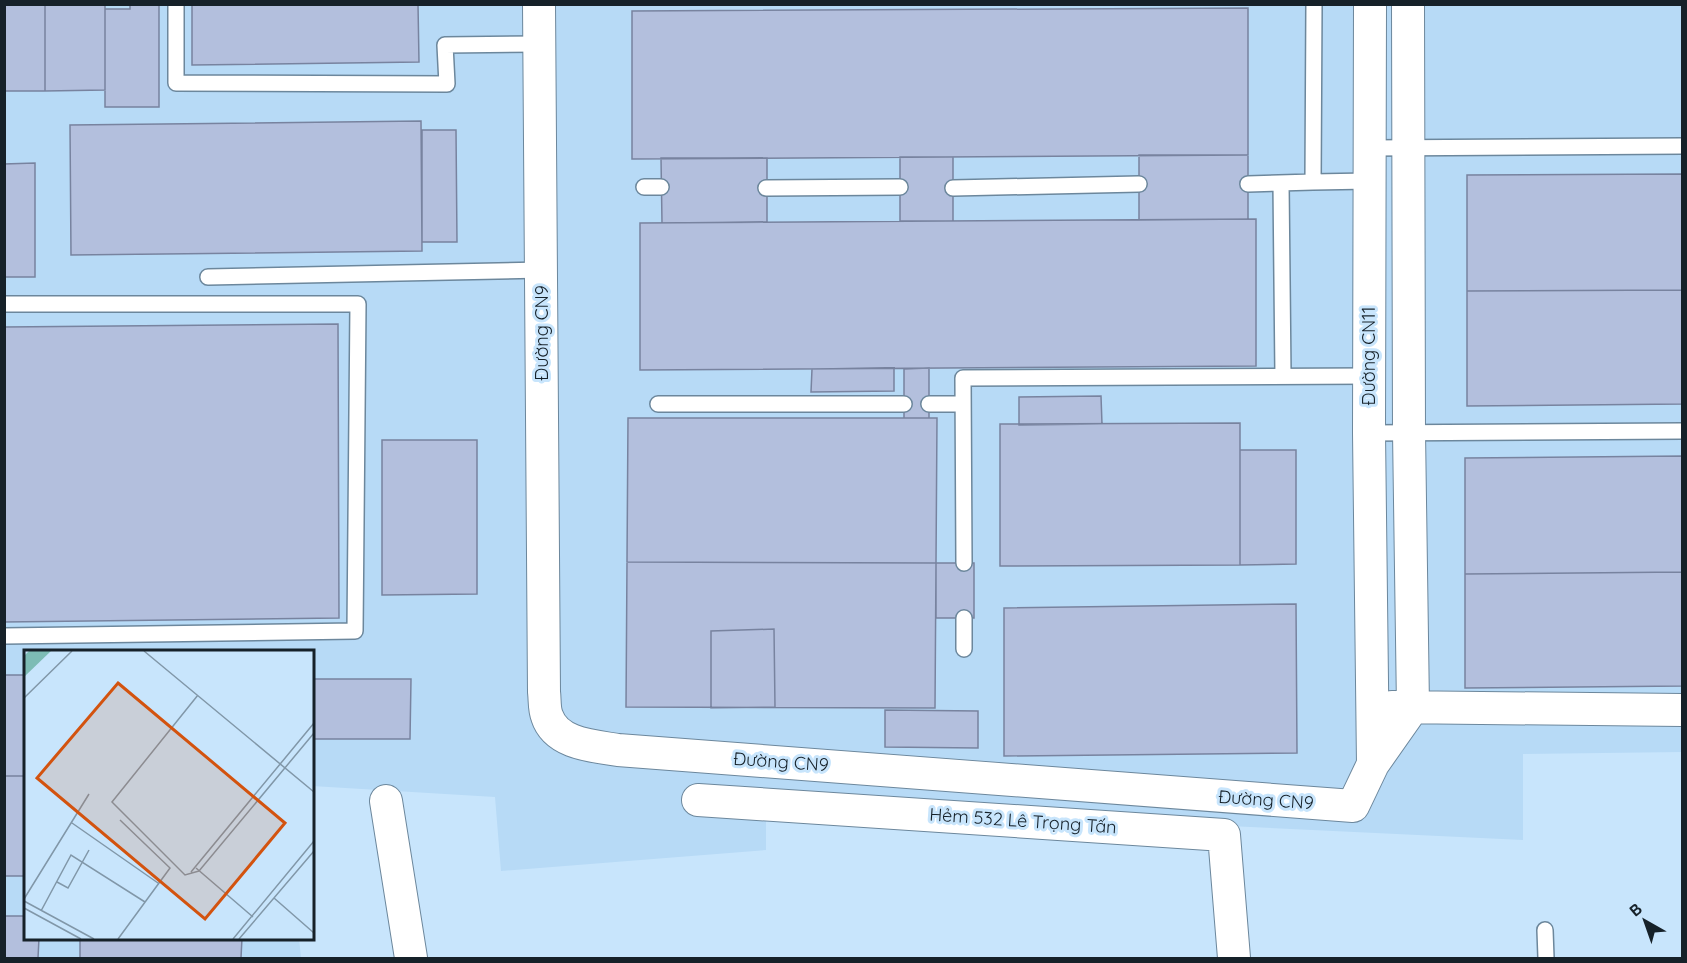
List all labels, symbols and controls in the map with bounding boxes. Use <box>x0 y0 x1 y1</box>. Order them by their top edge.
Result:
street label: Đường CN9 <box>530 285 553 381</box>
street label: Đường CN11 <box>1357 307 1380 405</box>
inset map <box>24 650 314 939</box>
street label: Đường CN9 <box>733 747 829 776</box>
street label: Đường CN9 <box>1218 785 1314 814</box>
street label: Hẻm 532 Lê Trọng Tấn <box>929 802 1117 839</box>
north arrow <box>1615 891 1675 951</box>
text: B <box>1625 898 1646 921</box>

